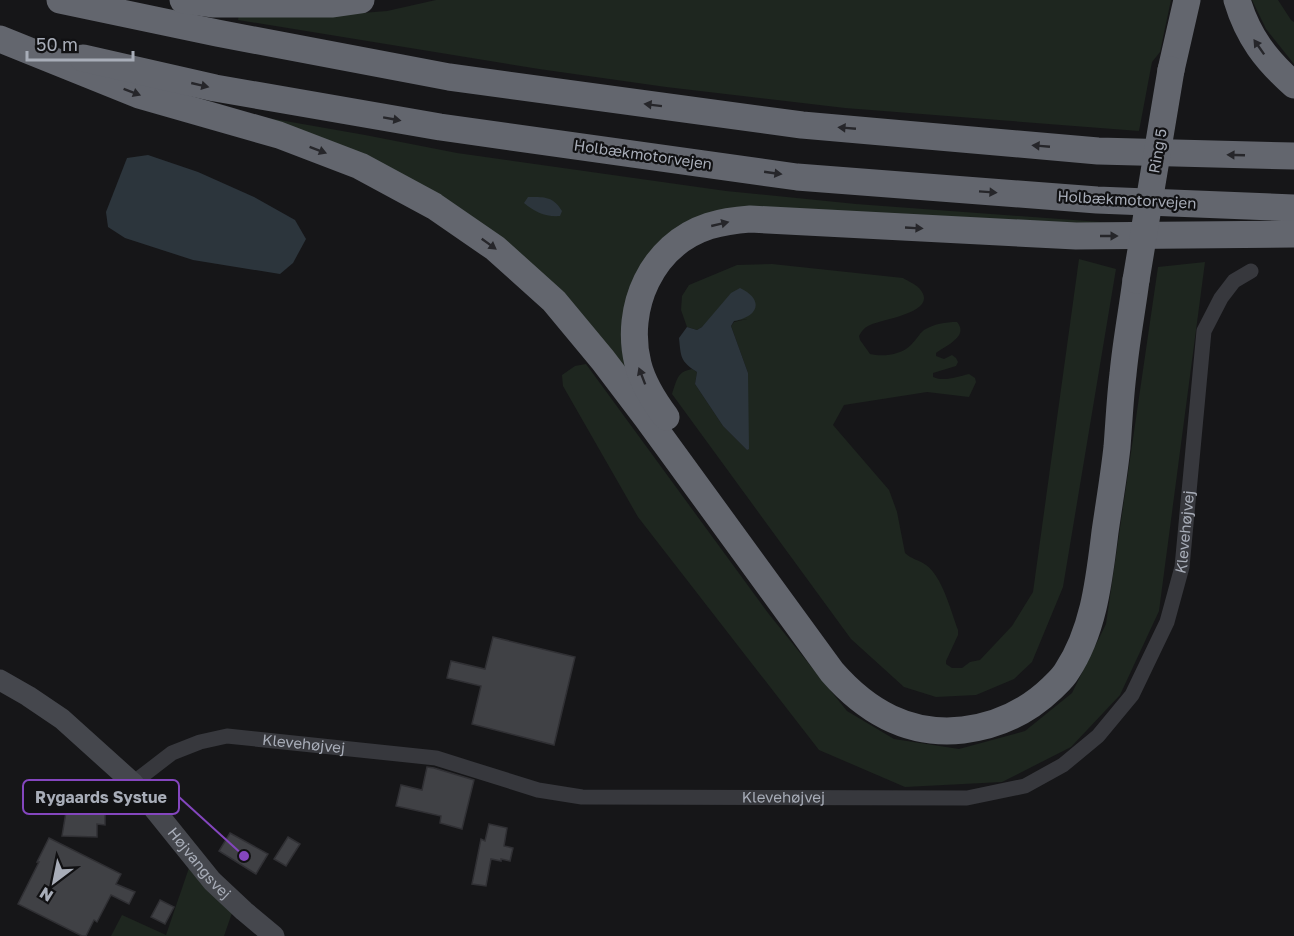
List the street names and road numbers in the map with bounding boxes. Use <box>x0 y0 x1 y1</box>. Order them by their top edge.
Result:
street label: Ring 5 <box>1144 127 1170 175</box>
street label: Holbækmotorvejen <box>573 135 713 173</box>
street label: Holbækmotorvejen <box>1057 186 1197 212</box>
street label: Klevehøjvej <box>1171 490 1197 575</box>
street label: Klevehøjvej <box>261 730 346 756</box>
street label: Klevehøjvej <box>742 787 825 806</box>
street label: Højvangsvej <box>164 823 235 902</box>

